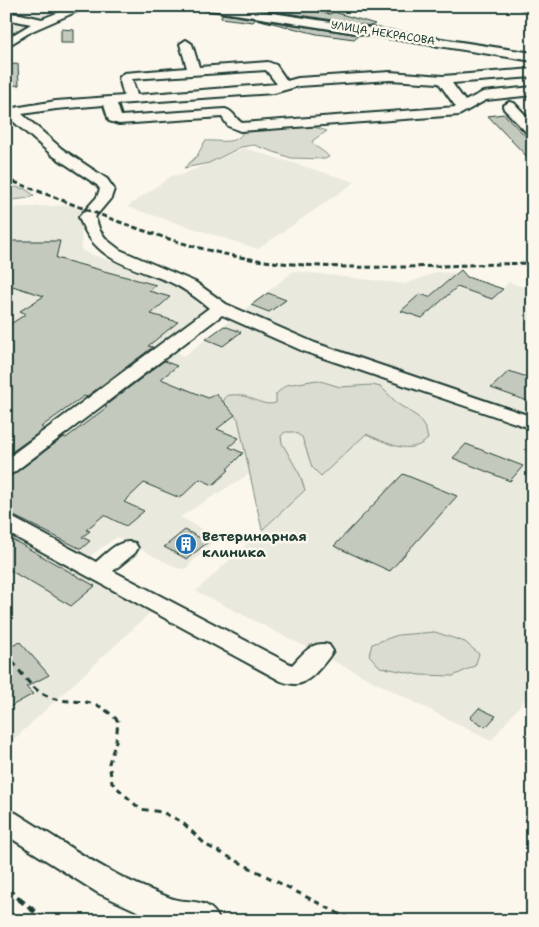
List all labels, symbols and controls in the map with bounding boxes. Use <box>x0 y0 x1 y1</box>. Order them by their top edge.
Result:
street label: УЛИЦА НЕКРАСОВА <box>330 17 436 49</box>
place label: Ветеринарная клиника <box>202 527 307 561</box>
building icon: Ветеринарная клиника <box>174 532 198 556</box>

